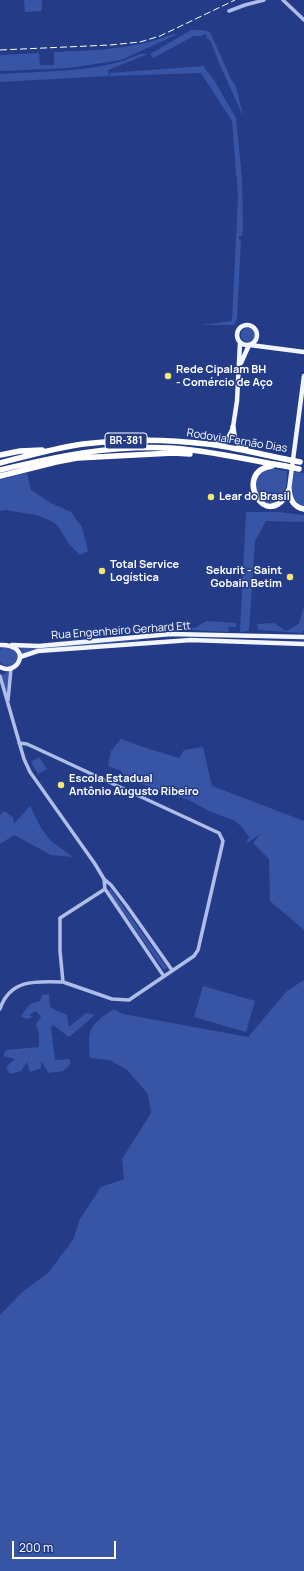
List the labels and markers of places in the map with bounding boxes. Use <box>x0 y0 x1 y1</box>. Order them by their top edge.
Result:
place label: Rede Cipalam BH - Comércio de Aço <box>176 363 273 389</box>
marker: Rede Cipalam BH - Comércio de Aço <box>163 371 173 381</box>
place label: Lear do Brasil <box>219 490 290 504</box>
marker: Lear do Brasil <box>206 492 216 502</box>
place label: Total Service Logística <box>110 558 179 584</box>
place label: Sekurit - Saint Gobain Betim <box>206 564 282 590</box>
marker: Total Service Logística <box>97 566 107 576</box>
marker: Sekurit - Saint Gobain Betim <box>285 572 295 582</box>
place label: Escola Estadual Antônio Augusto Ribeiro <box>69 772 199 798</box>
marker: Escola Estadual Antônio Augusto Ribeiro <box>56 780 66 790</box>

